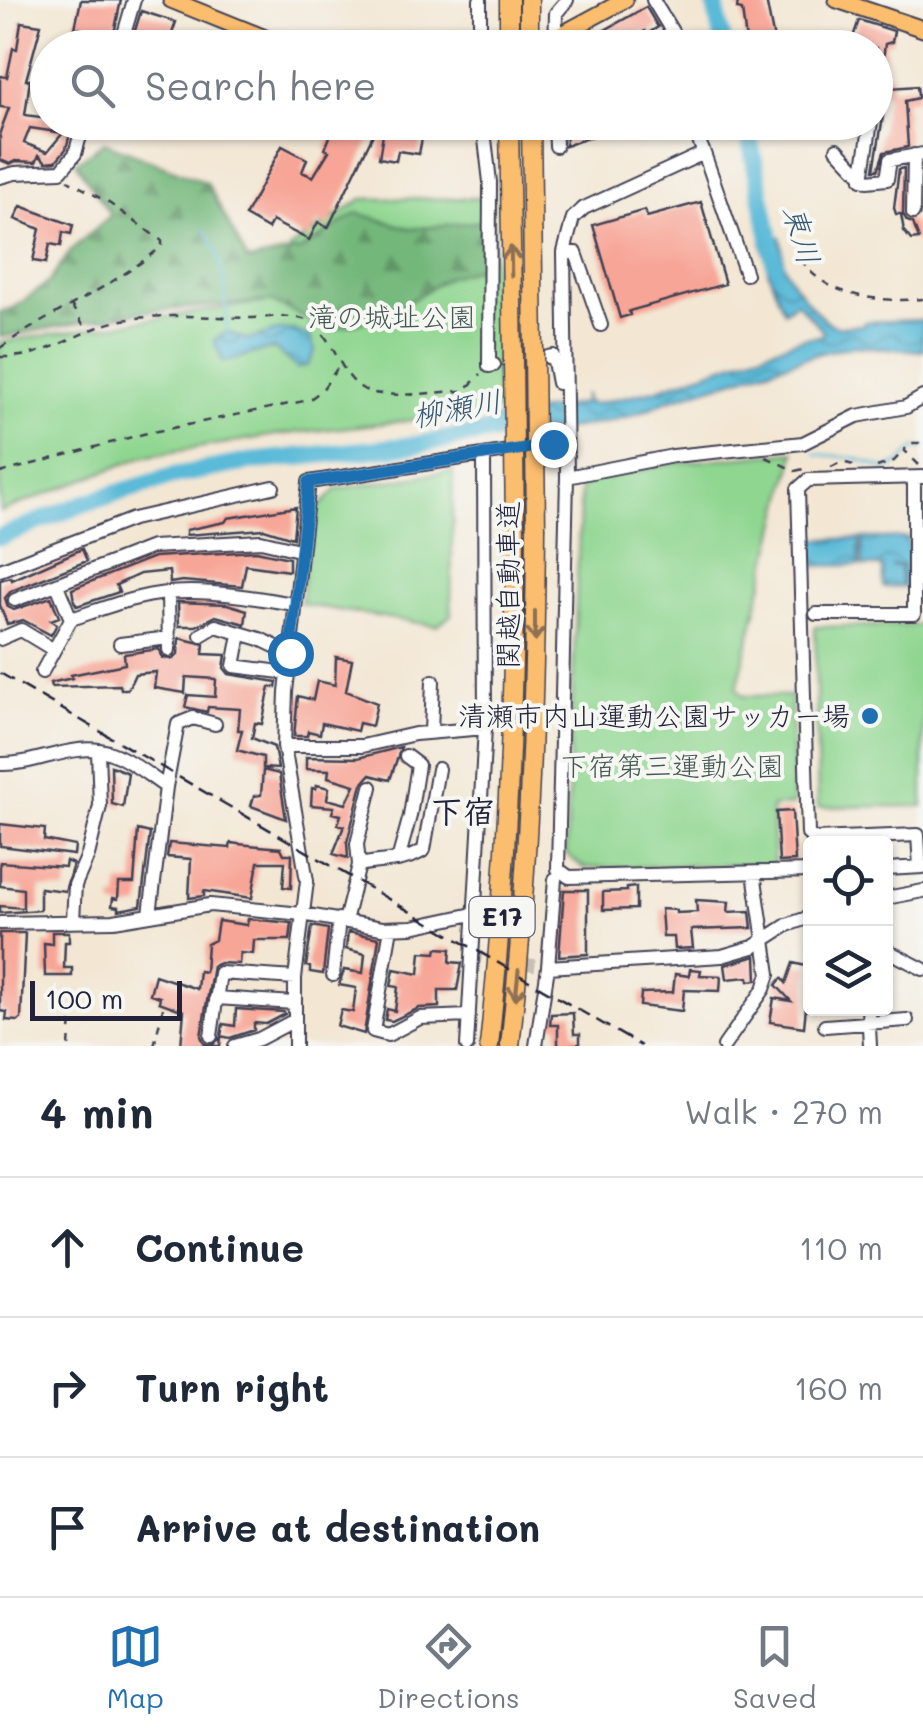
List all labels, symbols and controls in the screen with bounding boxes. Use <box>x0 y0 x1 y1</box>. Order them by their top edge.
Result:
search box <box>30 30 893 140</box>
icon: search <box>65 58 120 113</box>
text: Search here <box>145 60 376 110</box>
water label: 東川 <box>775 200 830 269</box>
one-way arrow <box>502 246 520 278</box>
park label: 滝の城址公園 <box>308 298 476 334</box>
water label: 柳瀬川 <box>409 380 504 435</box>
route end <box>531 422 577 468</box>
street label: 関越自動車道 <box>489 501 525 669</box>
one-way arrow <box>526 608 544 641</box>
route start <box>268 631 314 677</box>
place label: 清瀬市内山運動公園サッカー場 <box>458 697 850 733</box>
marker: 清瀬市内山運動公園サッカー場 <box>859 705 881 727</box>
park label: 下宿第三運動公園 <box>560 747 784 783</box>
district label: 下宿 <box>431 789 495 831</box>
map controls <box>803 836 893 1016</box>
button: locate <box>803 836 893 926</box>
road number: E17 <box>470 897 534 937</box>
button: layers <box>803 926 893 1016</box>
one-way arrow <box>507 969 526 1001</box>
scale bar <box>30 976 182 1020</box>
text: 100 m <box>45 980 123 1016</box>
text: 4 min <box>40 1084 153 1139</box>
text: Walk · 270 m <box>684 1090 883 1132</box>
icon: ahead <box>40 1220 95 1275</box>
text: Continue <box>135 1222 304 1272</box>
text: 110 m <box>799 1226 883 1268</box>
icon: right <box>40 1360 95 1415</box>
text: Turn right <box>135 1362 329 1412</box>
text: 160 m <box>794 1366 883 1408</box>
icon: arrive <box>40 1500 95 1555</box>
text: Arrive at destination <box>135 1502 540 1552</box>
tab: Map <box>107 1619 164 1715</box>
tab: Directions <box>377 1619 520 1715</box>
tab: Saved <box>733 1619 816 1715</box>

